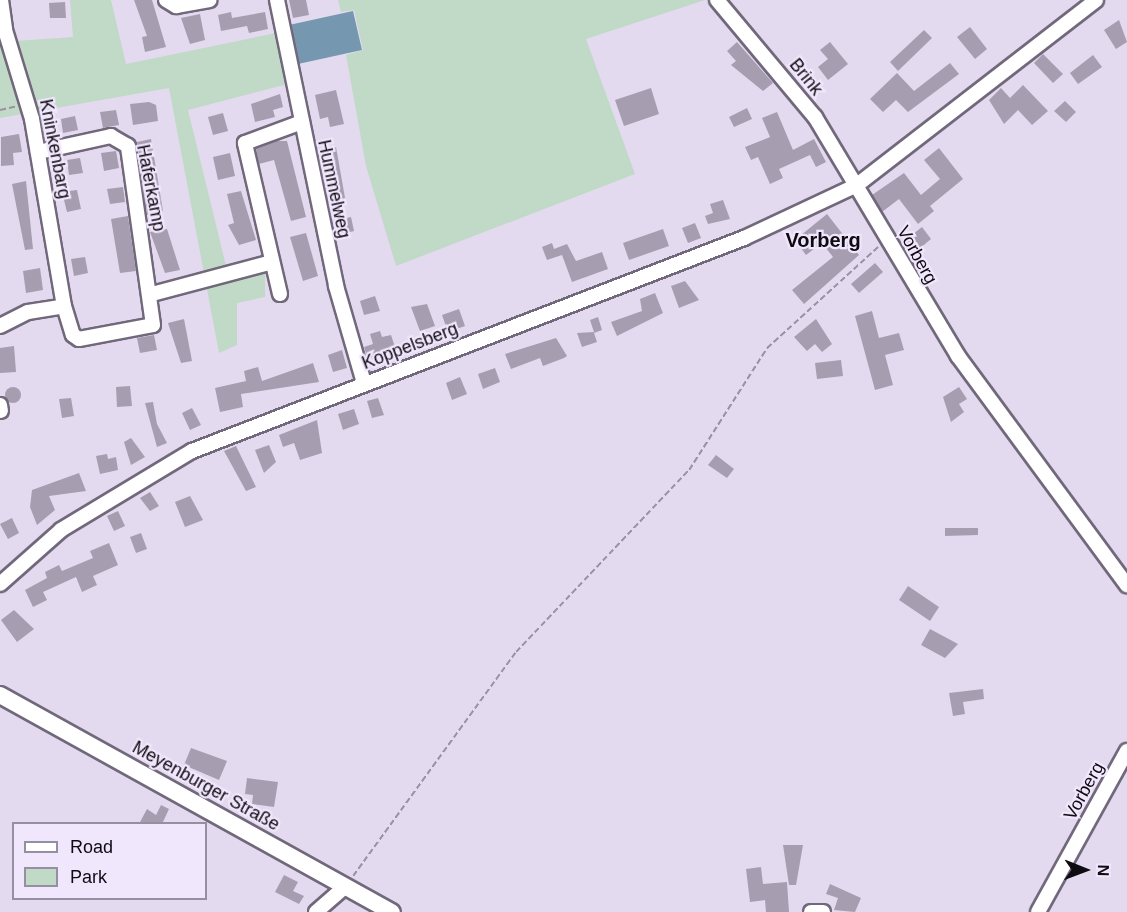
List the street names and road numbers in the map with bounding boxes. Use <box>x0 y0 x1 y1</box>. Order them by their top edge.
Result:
street label: Brink <box>785 54 827 100</box>
street label: Kninkenbarg <box>35 97 75 201</box>
street label: Hummelweg <box>313 138 355 240</box>
street label: Haferkamp <box>132 143 170 233</box>
street label: Vorberg <box>892 222 942 288</box>
street label: Koppelsberg <box>359 318 461 374</box>
street label: Meyenburger Straße <box>129 737 283 835</box>
street label: Vorberg <box>1059 758 1109 824</box>

